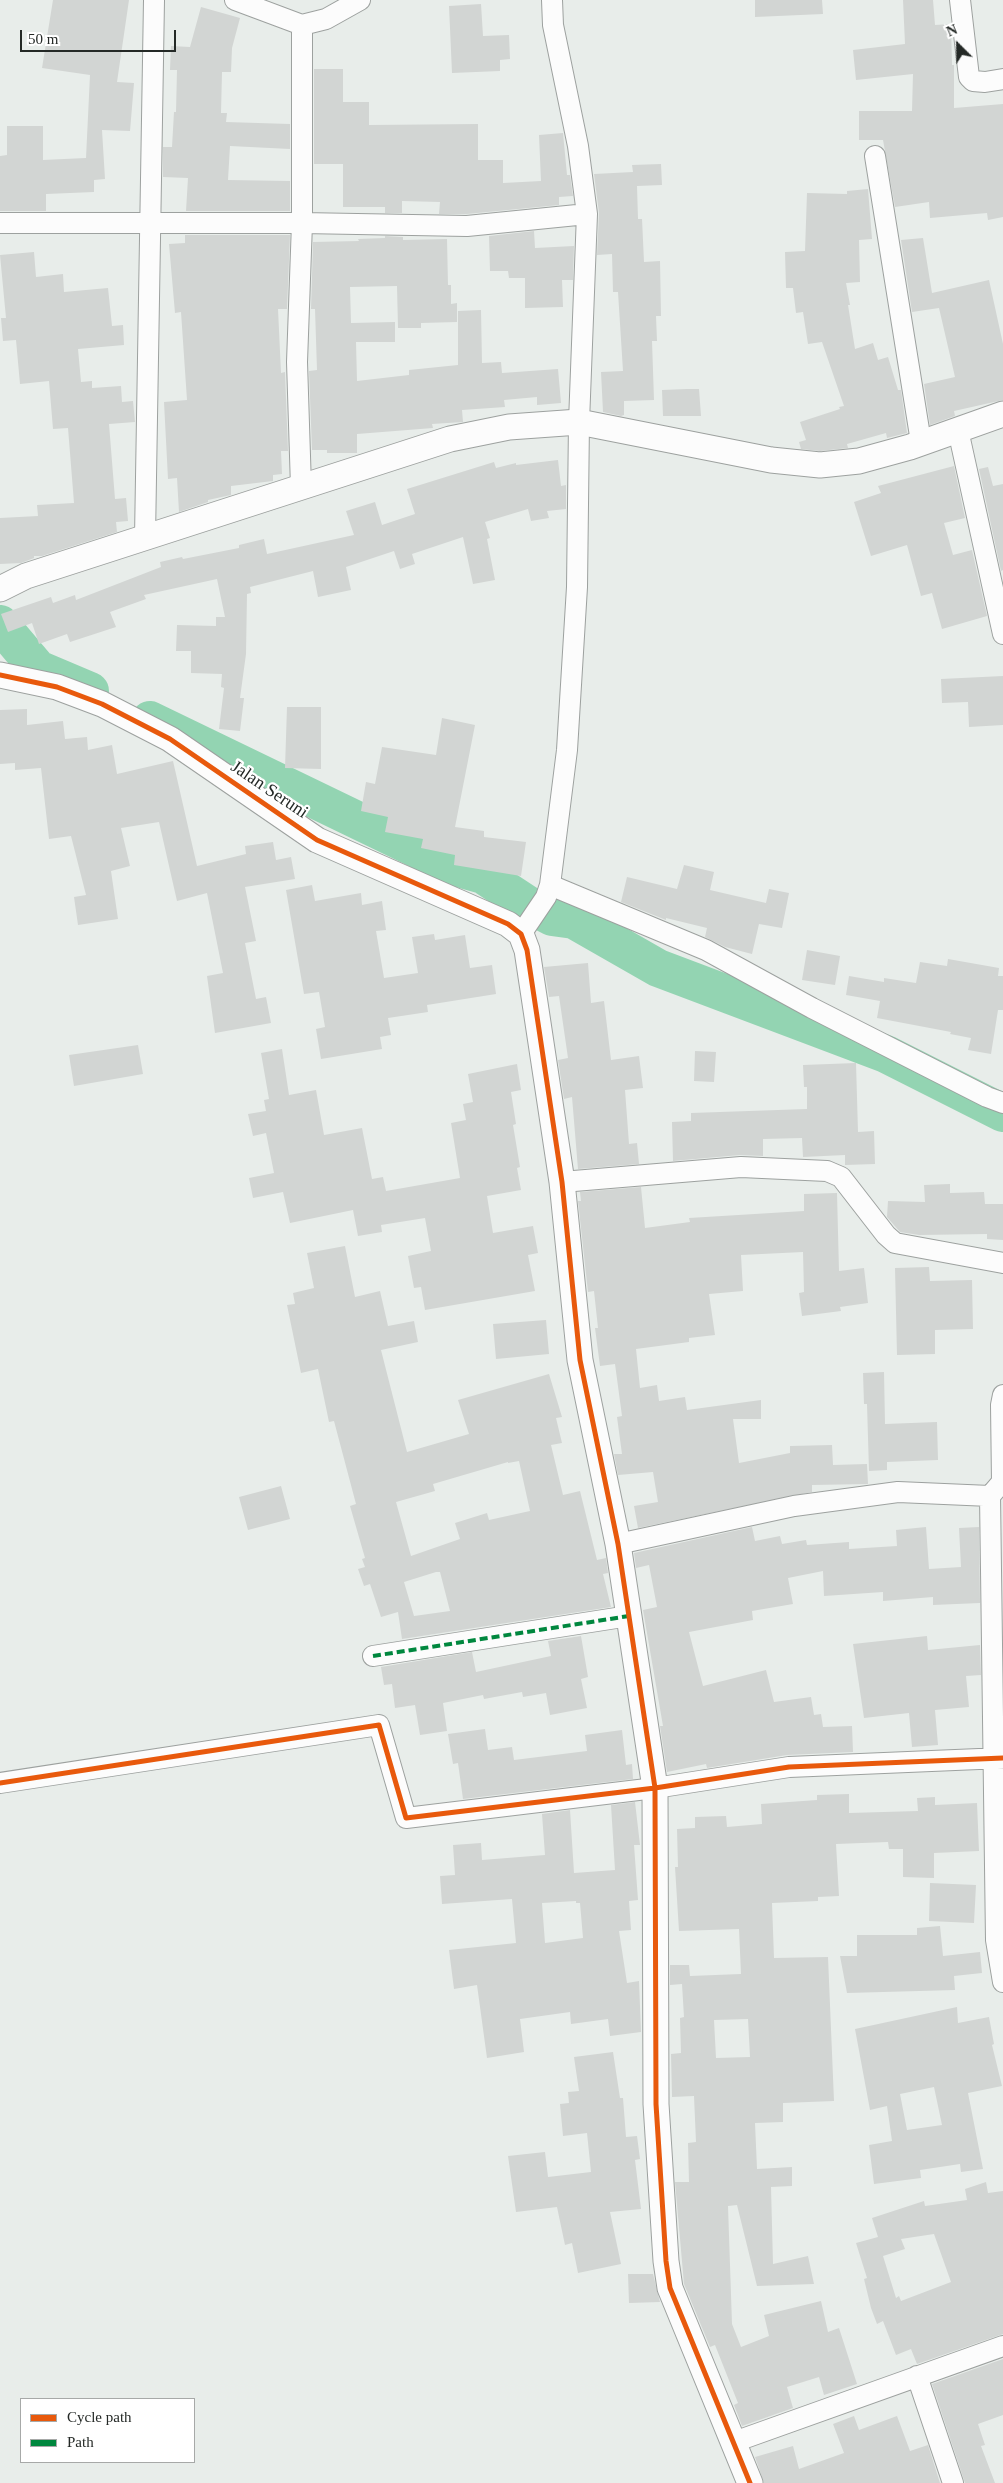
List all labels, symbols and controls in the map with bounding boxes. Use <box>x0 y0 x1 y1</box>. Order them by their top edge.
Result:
scale bar <box>22 20 179 52</box>
north arrow <box>933 20 983 70</box>
text: N <box>944 22 960 40</box>
text: 50 m <box>28 31 58 47</box>
street label: Jalan Seruni <box>226 756 312 824</box>
legend <box>20 2398 195 2463</box>
text: Cycle path <box>67 2409 132 2425</box>
text: Path <box>67 2434 94 2450</box>

